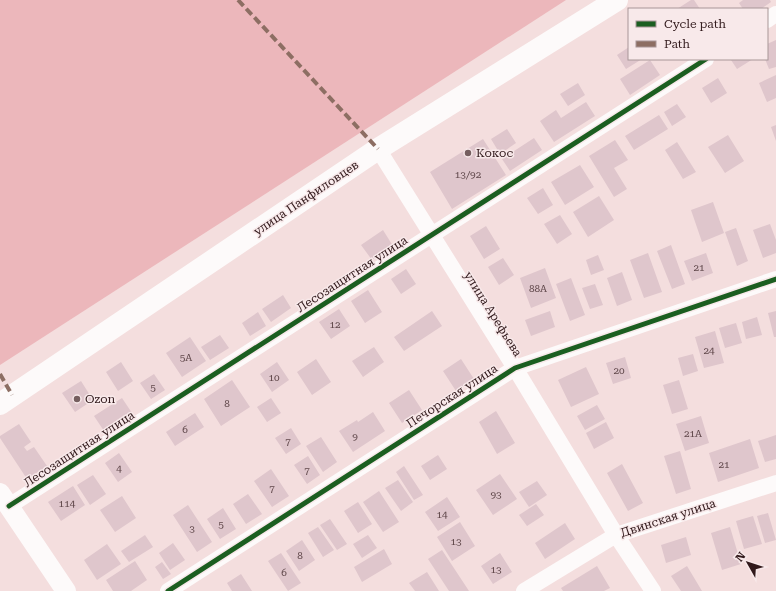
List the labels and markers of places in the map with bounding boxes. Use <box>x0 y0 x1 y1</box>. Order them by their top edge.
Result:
place label: Кокос <box>476 146 513 160</box>
marker: Кокос <box>463 148 473 158</box>
place label: Ozon <box>85 392 116 406</box>
marker: Ozon <box>72 394 82 404</box>

